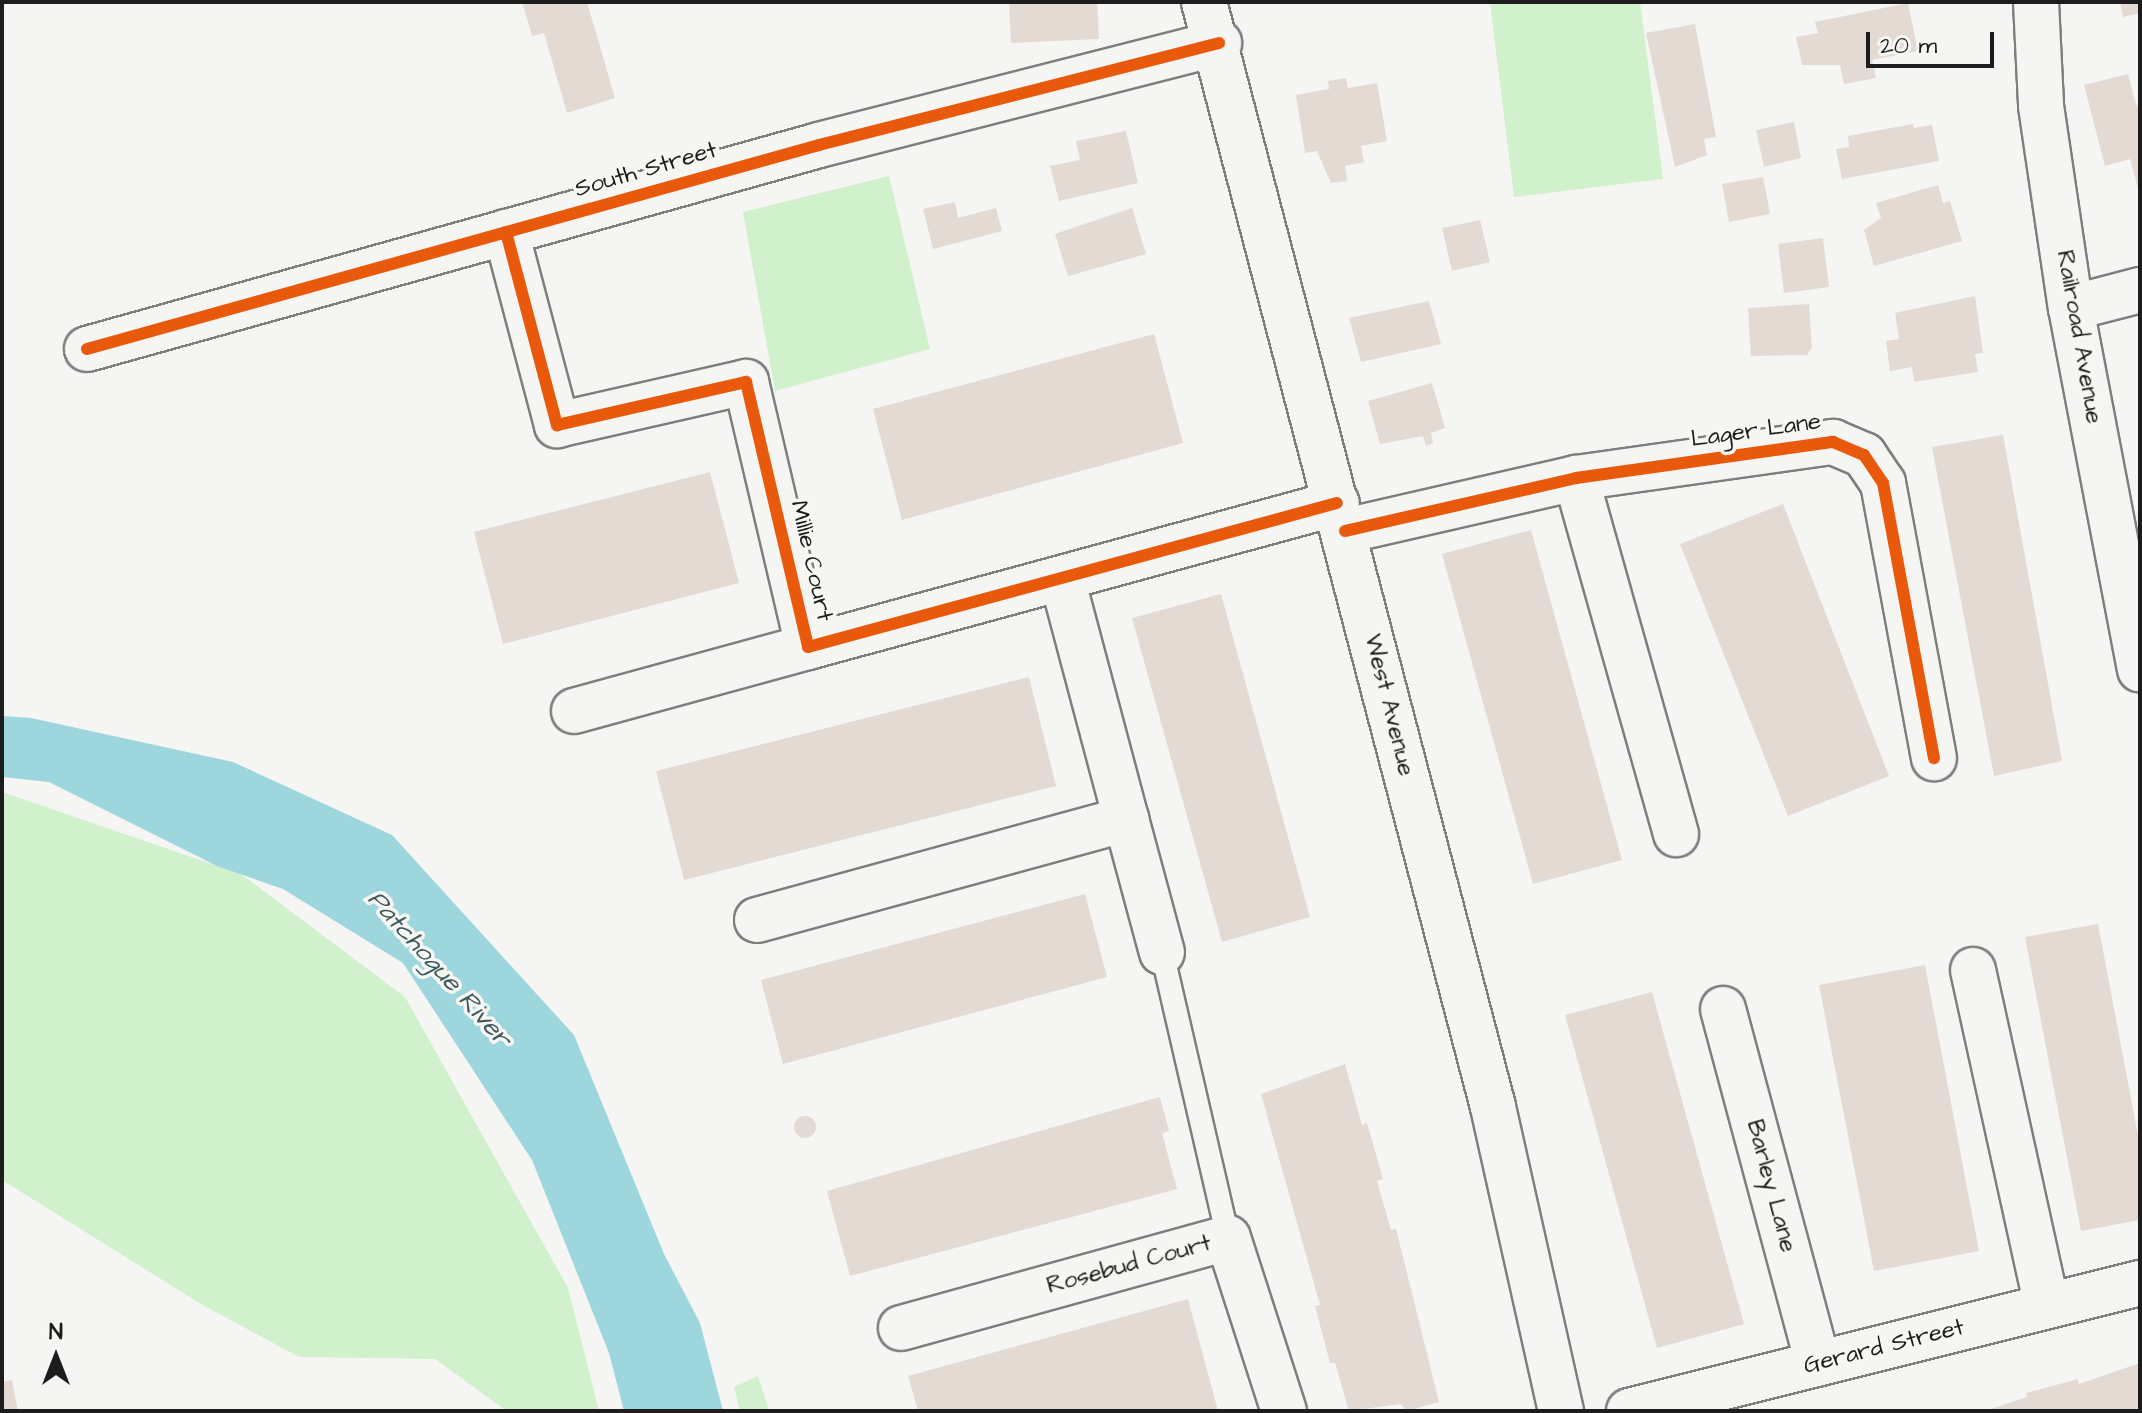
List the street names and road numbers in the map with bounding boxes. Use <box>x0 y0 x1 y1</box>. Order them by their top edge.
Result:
street label: South Street <box>572 136 720 204</box>
street label: Railroad Avenue <box>2050 248 2108 426</box>
street label: Lager Lane <box>1689 408 1823 454</box>
street label: Millie Court <box>783 498 839 624</box>
street label: West Avenue <box>1358 631 1420 779</box>
street label: Barley Lane <box>1740 1117 1802 1255</box>
street label: Rosebud Court <box>1044 1229 1214 1301</box>
street label: Gerard Street <box>1801 1313 1967 1381</box>

